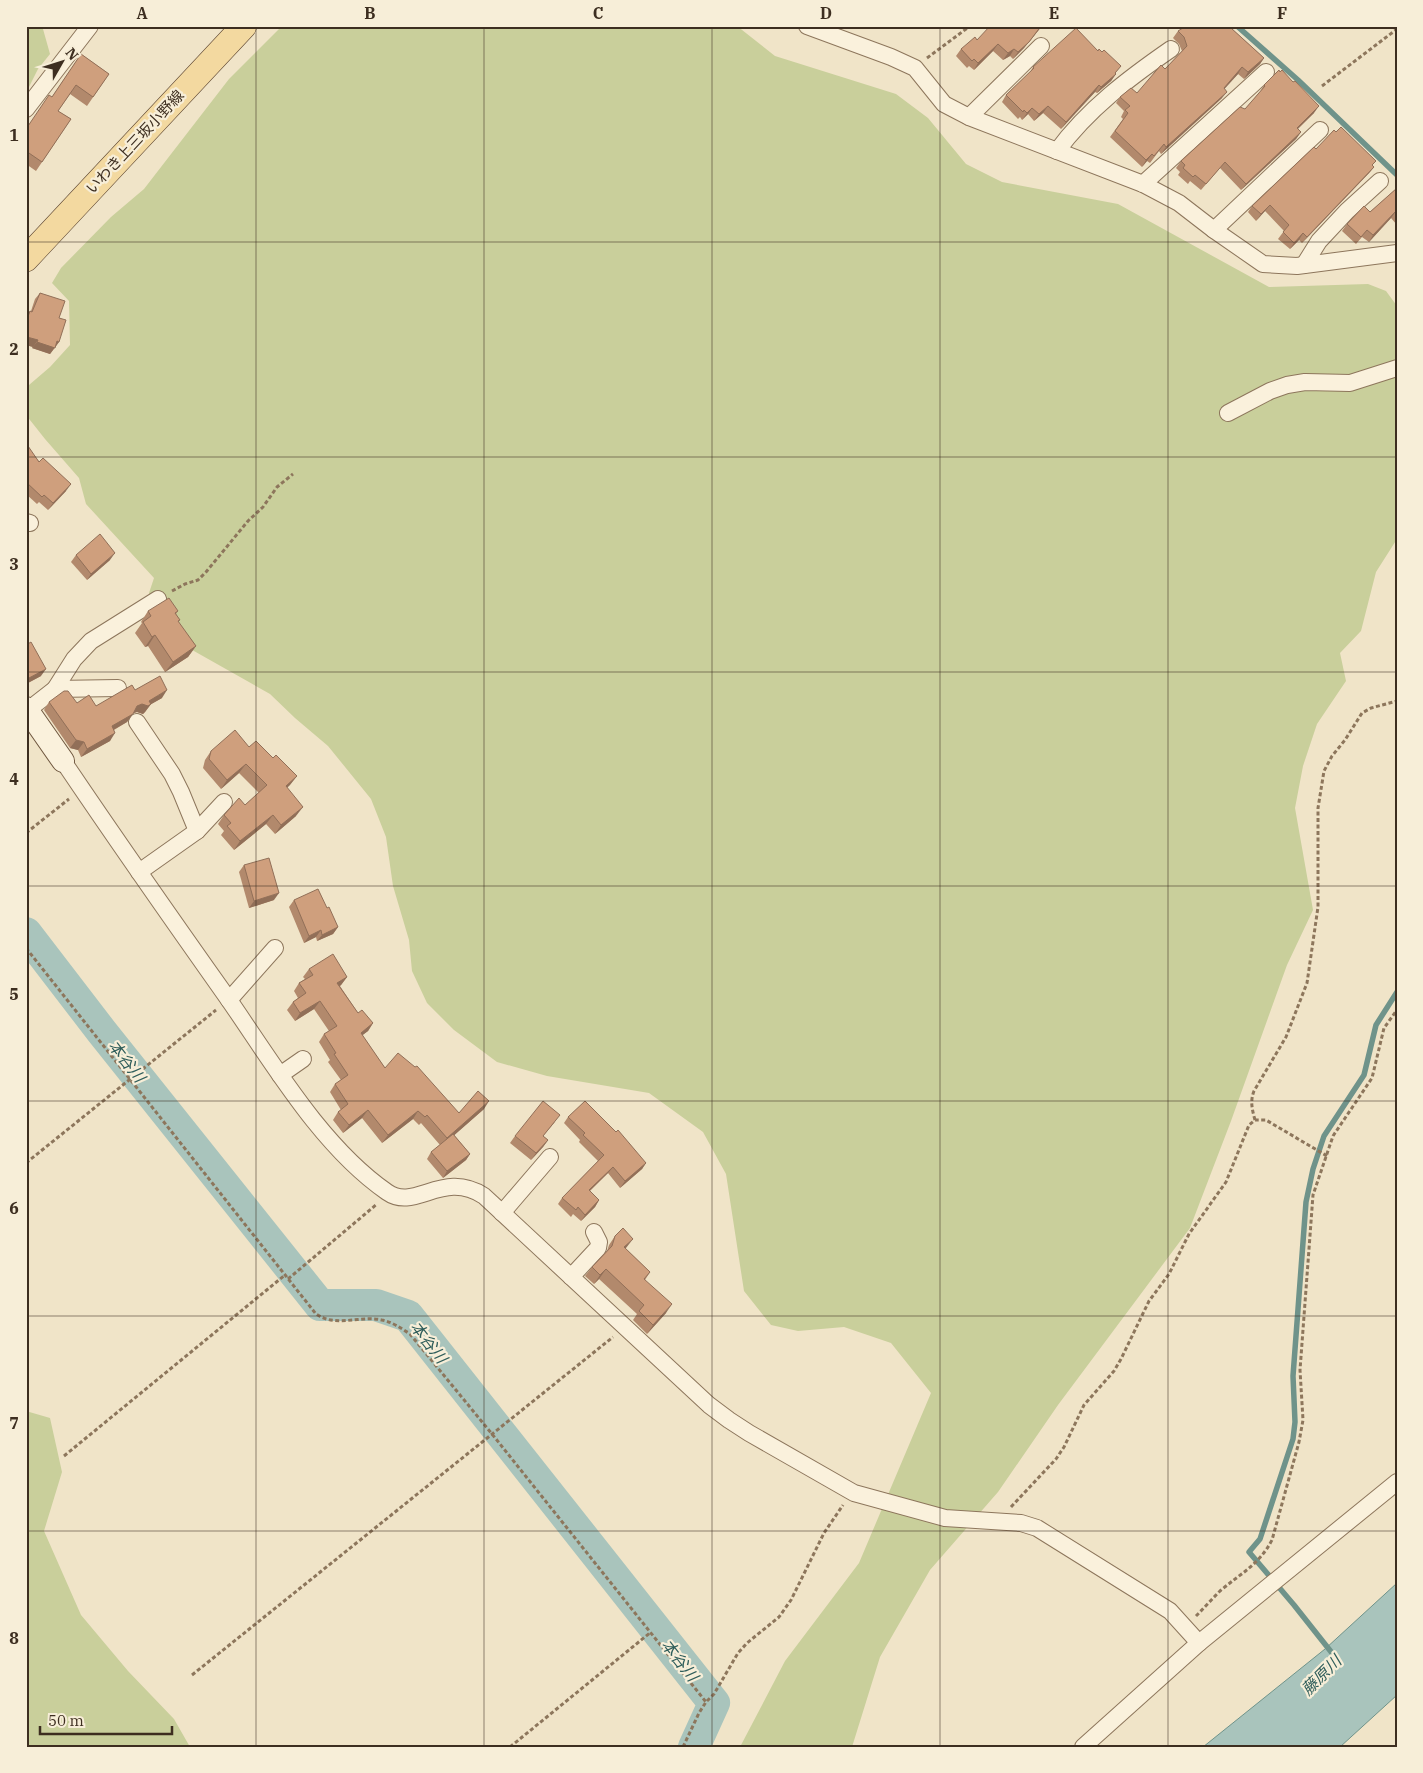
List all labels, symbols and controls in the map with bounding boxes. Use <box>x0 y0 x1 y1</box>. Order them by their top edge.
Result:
text: A <box>136 3 148 23</box>
text: B <box>364 3 376 23</box>
text: C <box>593 3 603 23</box>
text: D <box>820 3 832 23</box>
text: E <box>1049 3 1059 23</box>
text: F <box>1277 3 1287 23</box>
north arrow <box>38 38 88 88</box>
text: N <box>62 44 83 64</box>
street label: いわき上三坂小野線 <box>82 86 188 198</box>
text: 1 <box>9 125 19 145</box>
text: 2 <box>9 339 19 359</box>
text: 3 <box>9 554 19 574</box>
text: 4 <box>9 769 19 789</box>
text: 5 <box>9 984 19 1004</box>
water label: 本谷川 <box>104 1036 151 1088</box>
text: 6 <box>9 1198 19 1218</box>
water label: 本谷川 <box>406 1317 453 1369</box>
text: 7 <box>9 1413 19 1433</box>
text: 8 <box>9 1628 19 1648</box>
water label: 本谷川 <box>657 1635 704 1687</box>
water label: 藤原川 <box>1297 1650 1346 1699</box>
scale bar <box>40 1703 172 1735</box>
text: 50 m <box>48 1711 84 1730</box>

